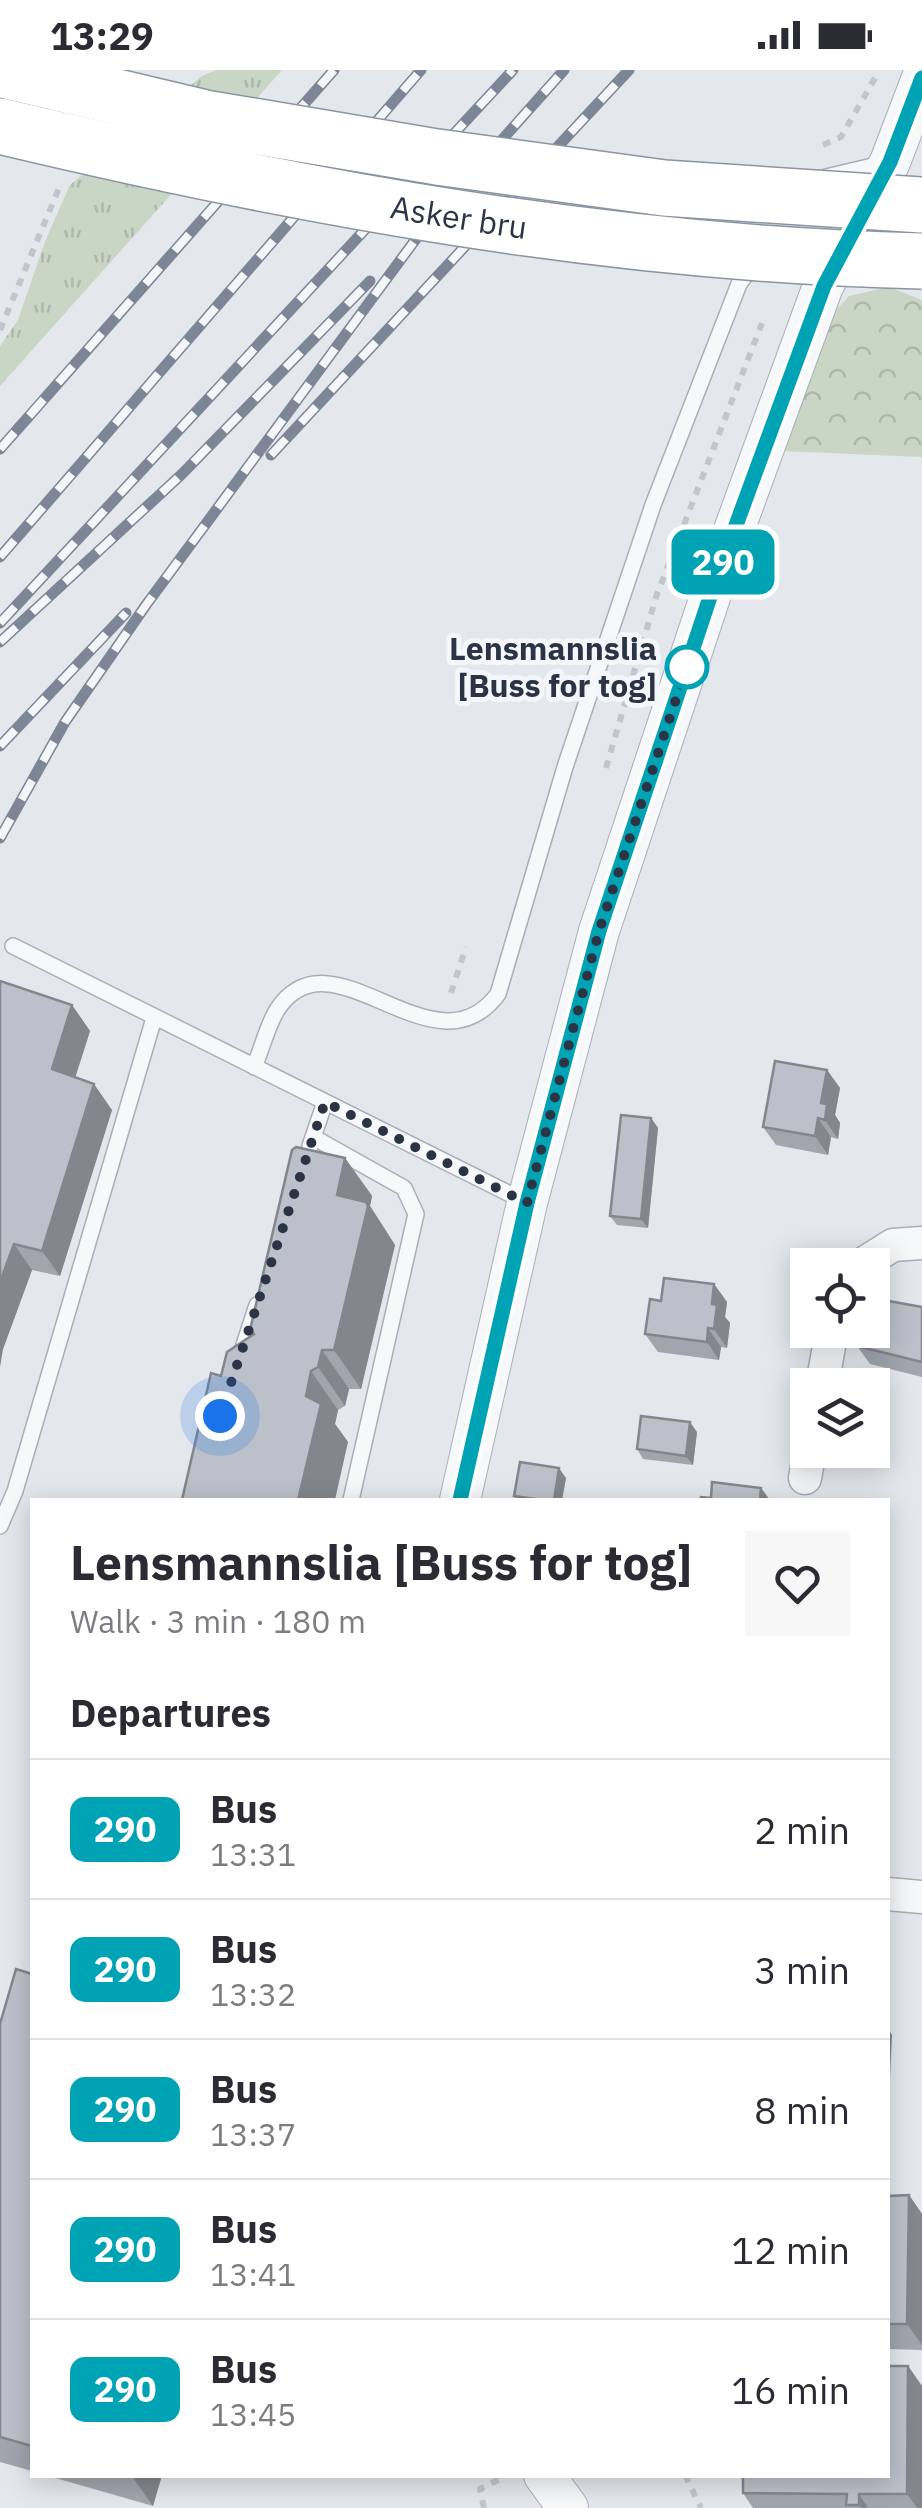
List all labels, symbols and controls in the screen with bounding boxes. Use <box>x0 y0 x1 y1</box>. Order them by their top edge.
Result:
text: 13:29 <box>50 11 154 60</box>
street label: Asker bru <box>387 185 530 248</box>
line badge: 290 <box>666 530 780 594</box>
text: 290 <box>691 539 755 585</box>
place label: Lensmannslia [Buss for tog] <box>449 627 657 706</box>
marker: Lensmannslia [Buss for tog] <box>666 646 708 688</box>
map controls <box>790 1248 890 1468</box>
button: locate <box>790 1248 890 1348</box>
button: layers <box>790 1368 890 1468</box>
your location <box>195 1391 245 1441</box>
text: Lensmannslia [Buss for tog] <box>70 1531 693 1593</box>
button: heart <box>745 1531 850 1636</box>
text: Walk · 3 min · 180 m <box>70 1600 366 1642</box>
text: Departures <box>70 1688 271 1737</box>
text: Bus <box>210 1784 277 1833</box>
text: 2 min <box>754 1805 850 1854</box>
text: 290 <box>93 1806 157 1852</box>
text: 13:31 <box>210 1833 296 1875</box>
text: Bus <box>210 1924 277 1973</box>
text: 3 min <box>754 1945 850 1994</box>
text: 290 <box>93 1946 157 1992</box>
text: 13:32 <box>210 1973 296 2015</box>
text: Bus <box>210 2064 277 2113</box>
text: 8 min <box>754 2085 850 2134</box>
text: 290 <box>93 2086 157 2132</box>
text: 13:37 <box>210 2113 296 2155</box>
text: Bus <box>210 2204 277 2253</box>
text: 12 min <box>731 2225 850 2274</box>
text: 290 <box>93 2226 157 2272</box>
text: 13:41 <box>210 2253 296 2295</box>
text: Bus <box>210 2344 277 2393</box>
text: 16 min <box>731 2365 850 2414</box>
text: 290 <box>93 2366 157 2412</box>
text: 13:45 <box>210 2393 296 2435</box>

